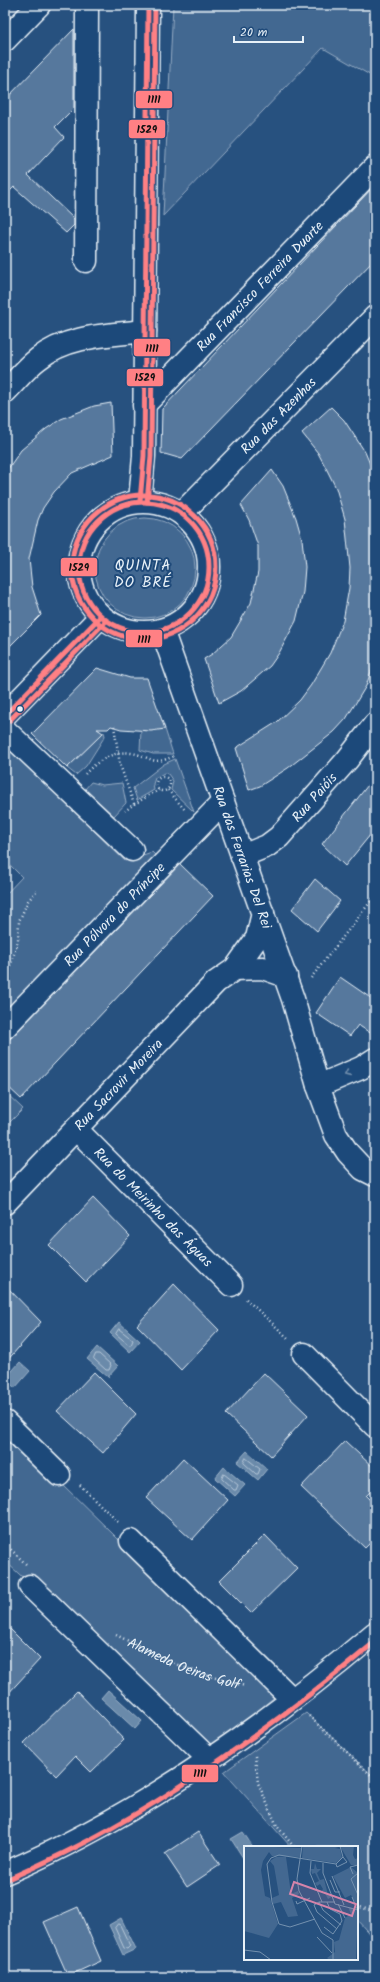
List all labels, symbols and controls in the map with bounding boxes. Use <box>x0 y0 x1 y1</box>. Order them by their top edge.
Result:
scale bar <box>234 18 303 44</box>
text: 20 m <box>240 23 268 42</box>
line badge: 1111 <box>135 90 173 109</box>
text: 1111 <box>147 91 161 109</box>
line badge: 1529 <box>128 119 166 139</box>
text: 1529 <box>137 121 158 139</box>
street label: Rua Francisco Ferreira Duarte <box>191 216 330 357</box>
line badge: 1111 <box>133 338 171 357</box>
text: 1111 <box>145 340 159 358</box>
line badge: 1529 <box>126 368 164 387</box>
text: 1529 <box>135 369 156 387</box>
street label: Rua das Azenhas <box>236 372 322 460</box>
district label: QUINTA DO BRÉ <box>114 554 172 595</box>
line badge: 1529 <box>60 557 98 577</box>
text: 1529 <box>69 559 90 577</box>
line badge: 1111 <box>125 629 163 648</box>
text: 1111 <box>137 631 151 649</box>
unlabelled marker <box>15 704 25 714</box>
street label: Rua Paióis <box>287 768 343 828</box>
street label: Rua das Ferrarias Del Rei <box>206 783 277 933</box>
street label: Rua Pólvora do Príncipe <box>59 857 171 972</box>
street label: Rua Sacrovir Moreira <box>69 1034 169 1136</box>
one-way arrow <box>344 1070 351 1078</box>
street label: Rua do Meirinho das Águas <box>88 1143 218 1273</box>
street label: Alameda Oeiras Golf <box>123 1632 244 1697</box>
line badge: 1111 <box>181 1764 219 1783</box>
text: 1111 <box>193 1765 207 1783</box>
inset map <box>244 1846 358 1960</box>

